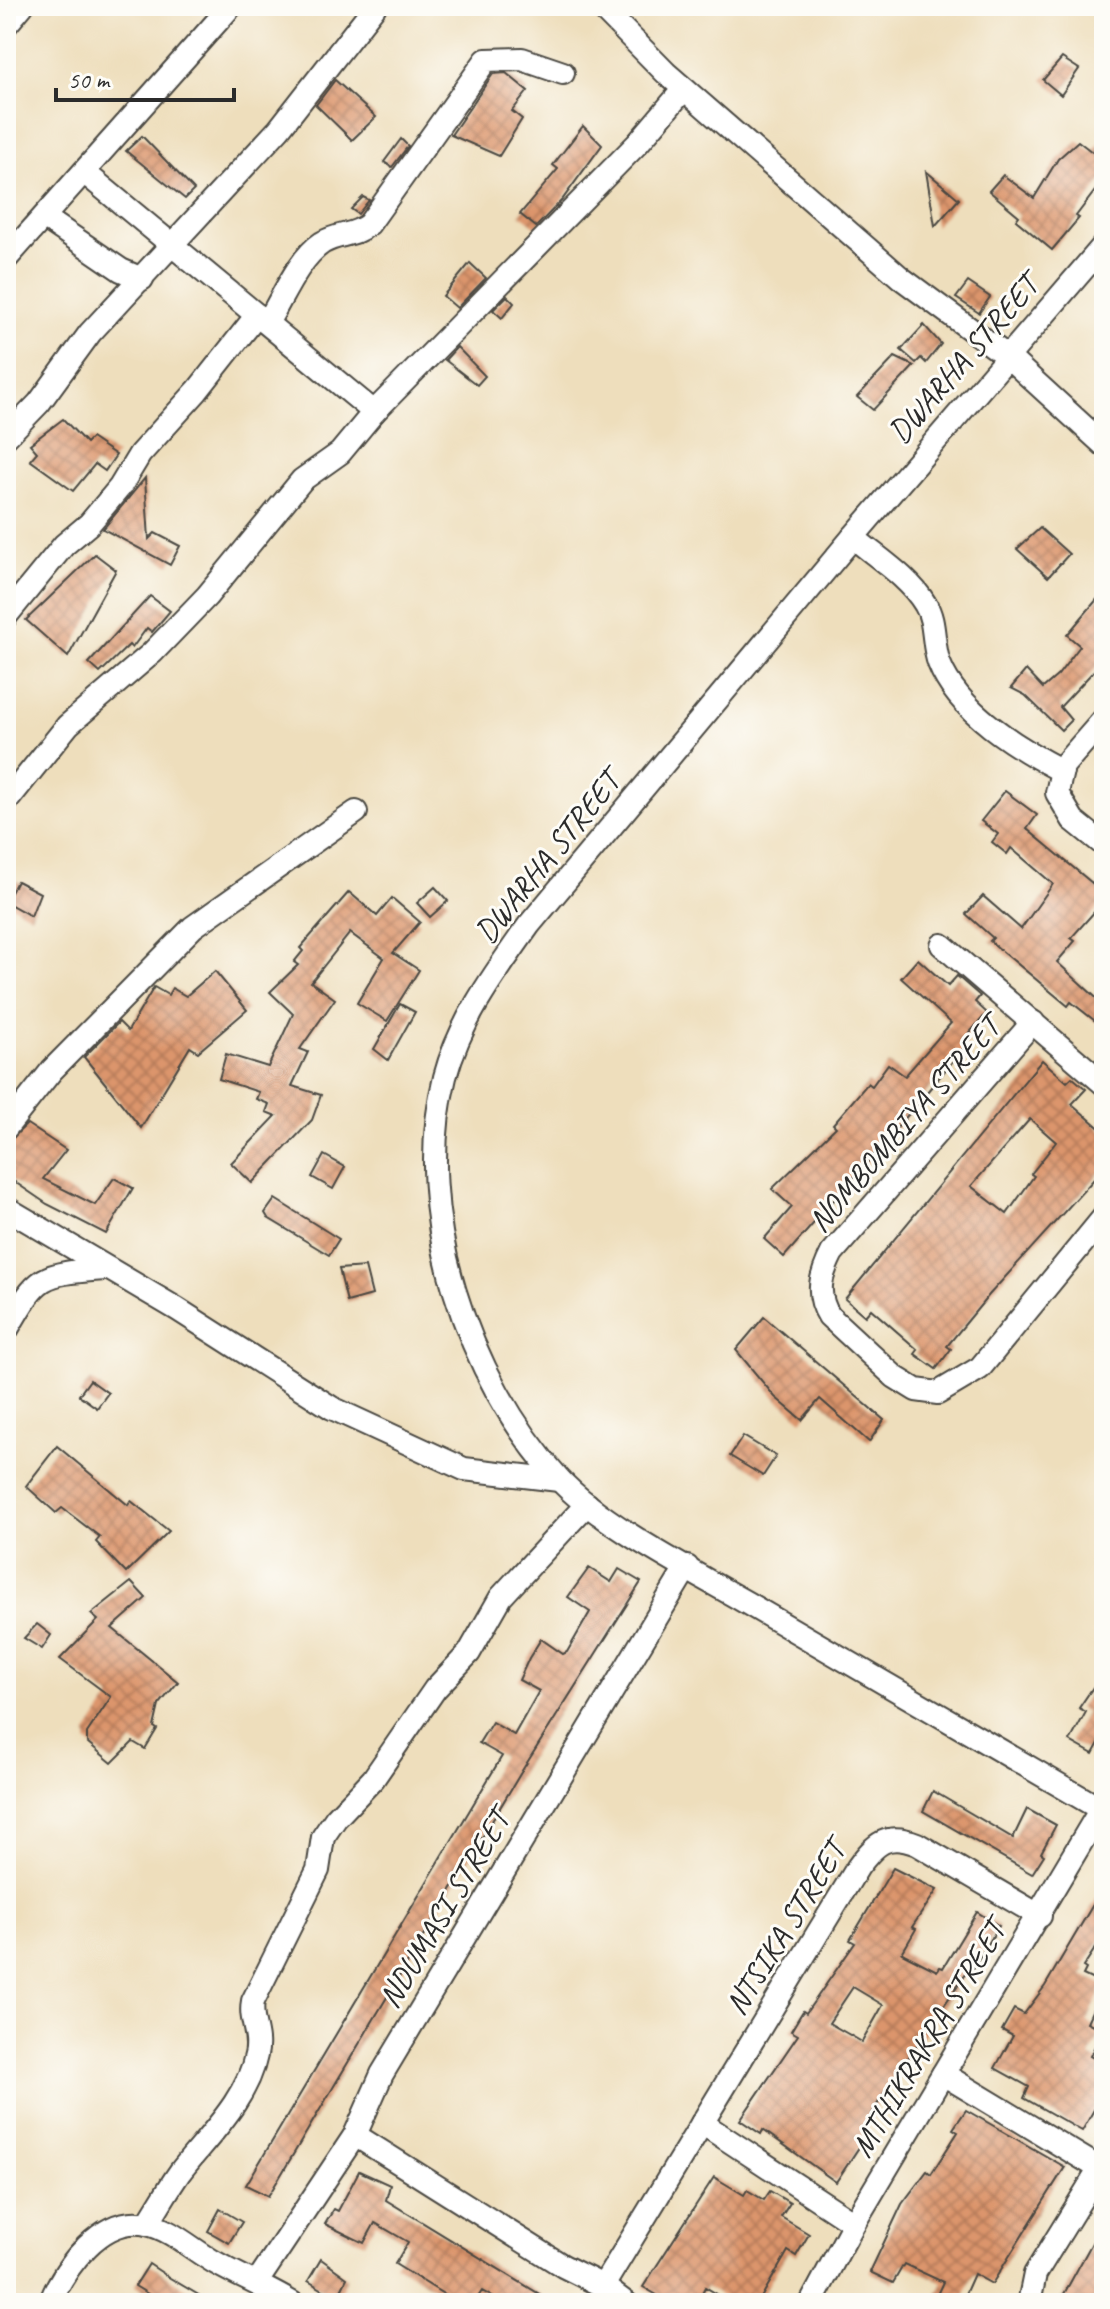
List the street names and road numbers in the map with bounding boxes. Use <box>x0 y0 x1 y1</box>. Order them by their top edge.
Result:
street label: DWARHA STREET <box>879 261 1052 451</box>
street label: DWARHA STREET <box>465 757 633 951</box>
street label: NOMBOMBIYA STREET <box>799 1003 1013 1241</box>
street label: NDUMASI STREET <box>369 1797 523 2015</box>
street label: NTSIKA STREET <box>715 1827 858 2022</box>
street label: MTHIKRAKRA STREET <box>841 1907 1018 2164</box>

